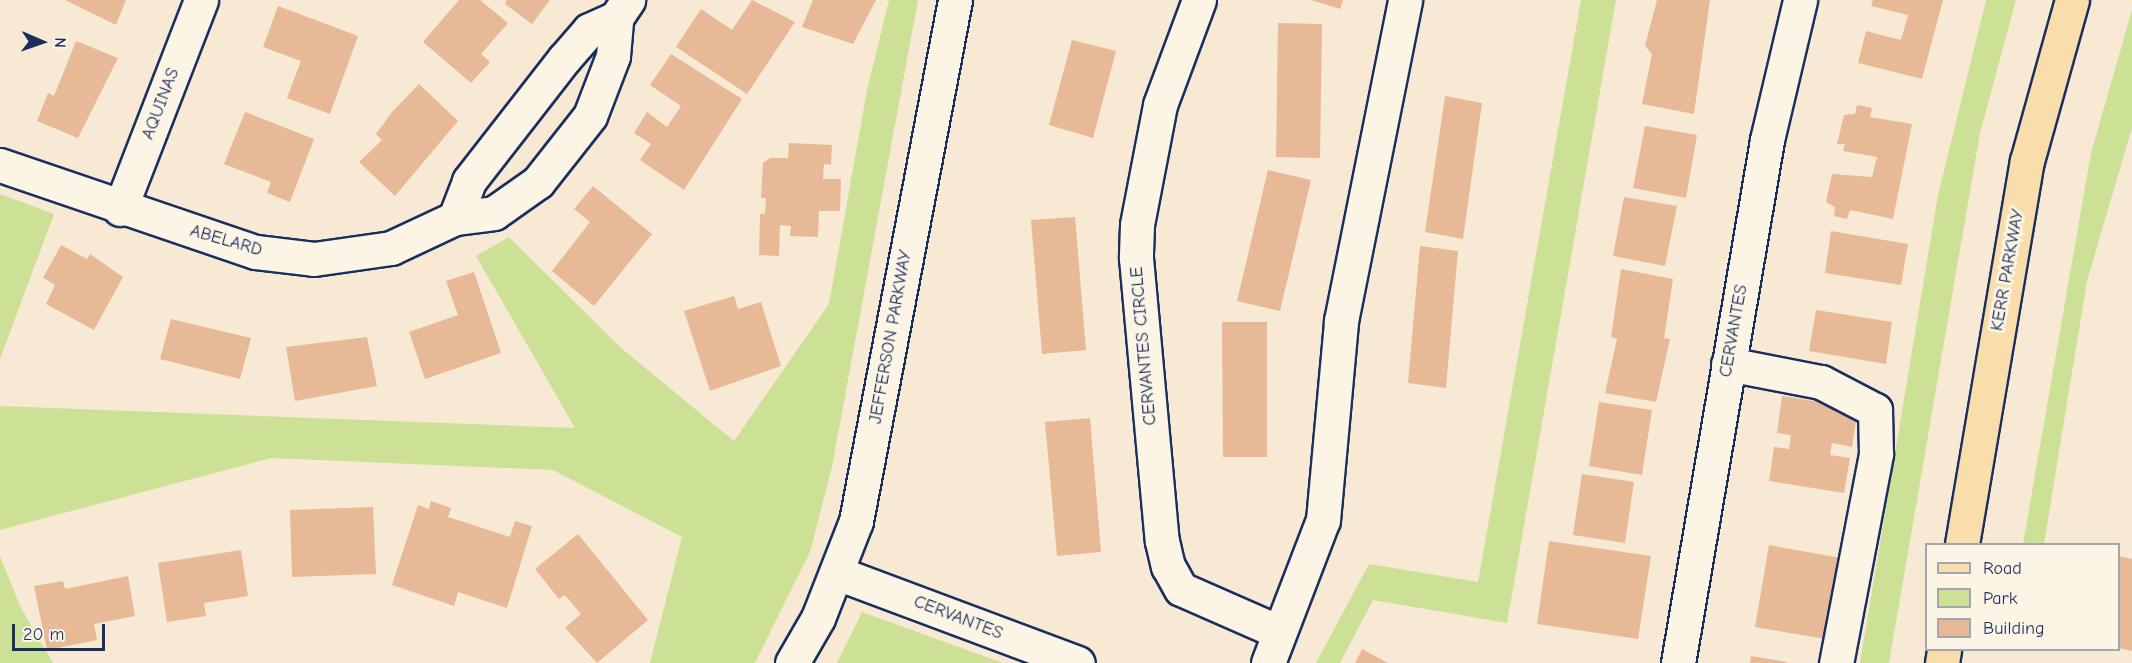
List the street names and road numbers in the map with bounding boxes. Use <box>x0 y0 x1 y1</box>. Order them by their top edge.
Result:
street label: AQUINAS <box>138 65 184 143</box>
street label: KERR PARKWAY <box>1987 207 2029 333</box>
street label: ABELARD <box>187 220 265 262</box>
street label: JEFFERSON PARKWAY <box>865 248 917 426</box>
street label: CERVANTES CIRCLE <box>1126 266 1162 426</box>
street label: CERVANTES <box>1715 283 1753 379</box>
street label: CERVANTES <box>910 591 1006 645</box>

